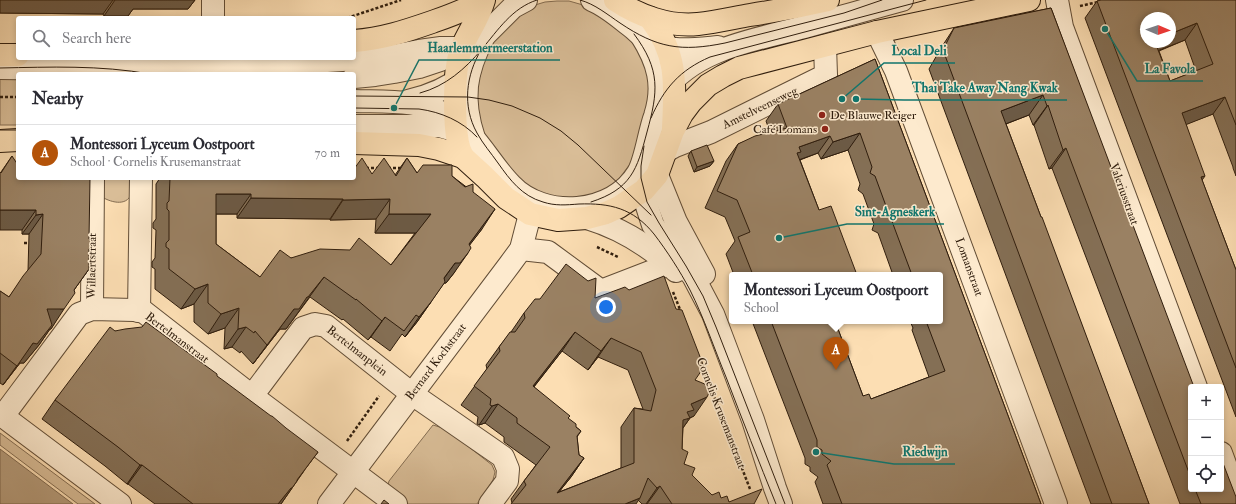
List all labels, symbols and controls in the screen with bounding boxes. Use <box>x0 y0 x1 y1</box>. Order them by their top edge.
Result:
north arrow <box>1140 12 1176 48</box>
search box <box>16 16 356 60</box>
icon: search <box>30 27 52 49</box>
text: Search here <box>62 29 131 48</box>
callout: Haarlemmermeerstation <box>419 35 560 60</box>
callout: Local Deli <box>884 38 955 63</box>
text: Haarlemmermeerstation <box>427 40 553 56</box>
text: Local Deli <box>891 43 947 59</box>
callout: La Favola <box>1137 56 1203 81</box>
text: La Favola <box>1145 61 1196 77</box>
callout: Thai Take Away Nang Kwak <box>904 75 1067 100</box>
text: Thai Take Away Nang Kwak <box>911 80 1059 97</box>
street label: Amstelveenseweg <box>719 83 801 133</box>
text: Nearby <box>32 88 83 109</box>
place label: De Blauwe Reiger <box>830 108 917 123</box>
marker: De Blauwe Reiger <box>817 110 827 120</box>
place label: Café Lomans <box>753 122 817 137</box>
marker: Café Lomans <box>820 124 830 134</box>
text: Montessori Lyceum Oostpoort <box>70 135 255 154</box>
text: A <box>41 145 49 161</box>
text: 70 m <box>315 145 340 161</box>
text: School · Cornelis Krusemanstraat <box>70 154 241 170</box>
street label: Valeriusstraat <box>1106 161 1142 227</box>
callout: Sint-Agneskerk <box>847 199 944 224</box>
text: Sint-Agneskerk <box>855 204 936 221</box>
street label: Willaertstraat <box>84 233 100 300</box>
street label: Lomanstraat <box>951 236 987 298</box>
popup <box>729 272 943 324</box>
text: Montessori Lyceum Oostpoort <box>744 281 928 300</box>
your location <box>596 297 616 317</box>
text: School <box>744 300 779 316</box>
street label: Bertelmanstraat <box>142 309 212 367</box>
street label: Bernard Kochstraat <box>402 320 470 404</box>
street label: Bertelmanplein <box>324 323 390 379</box>
pin: A <box>823 337 849 370</box>
street label: Cornelis Krusemanstraat <box>693 355 749 471</box>
map controls <box>1188 384 1224 492</box>
button: + <box>1188 384 1224 420</box>
button: − <box>1188 420 1224 456</box>
callout: Riedwijn <box>894 439 955 464</box>
text: Riedwijn <box>902 444 948 460</box>
button: locate <box>1188 456 1224 492</box>

